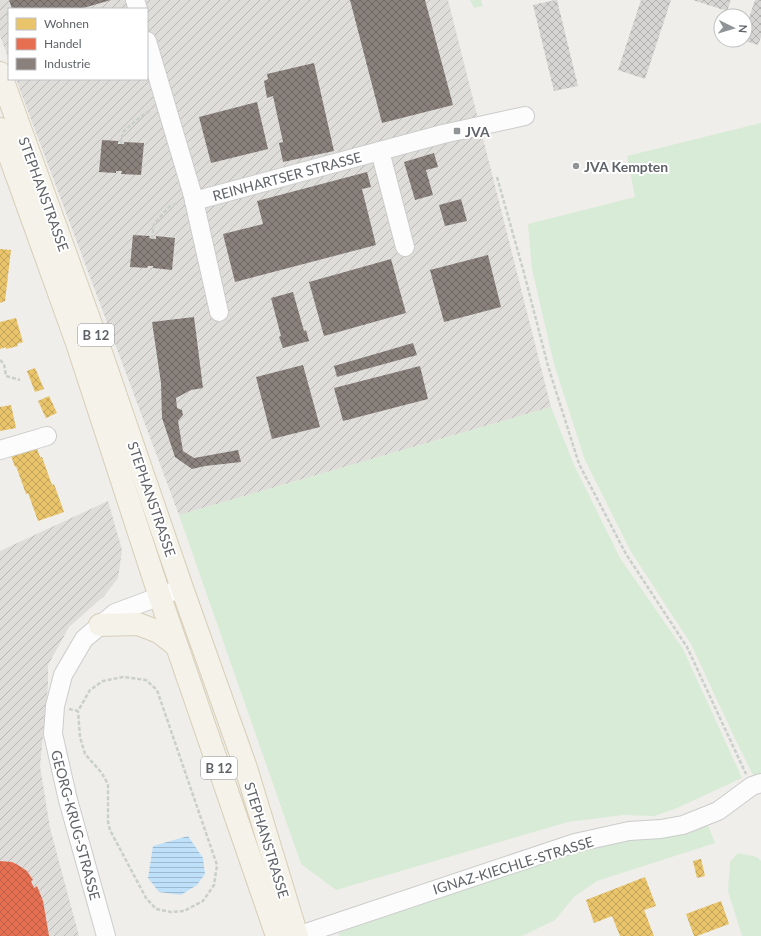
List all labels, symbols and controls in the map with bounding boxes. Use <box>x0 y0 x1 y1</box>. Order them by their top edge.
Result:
legend <box>8 8 148 80</box>
north arrow <box>713 8 753 48</box>
text: Wohnen <box>44 16 89 31</box>
text: N <box>737 24 750 34</box>
text: Handel <box>44 36 82 51</box>
text: Industrie <box>44 56 90 71</box>
place label: JVA <box>465 123 490 140</box>
marker: JVA <box>452 126 462 136</box>
street label: STEPHANSTRASSE <box>15 134 73 254</box>
street label: REINHARTSER STRASSE <box>211 148 363 204</box>
place label: JVA Kempten <box>584 158 668 175</box>
marker: JVA Kempten <box>571 161 581 171</box>
road number: B 12 <box>78 324 114 346</box>
street label: STEPHANSTRASSE <box>124 439 180 559</box>
street label: GEORG-KRUG-STRASSE <box>48 748 104 902</box>
road number: B 12 <box>201 757 237 779</box>
street label: STEPHANSTRASSE <box>241 780 293 900</box>
street label: IGNAZ-KIECHLE-STRASSE <box>431 832 595 898</box>

